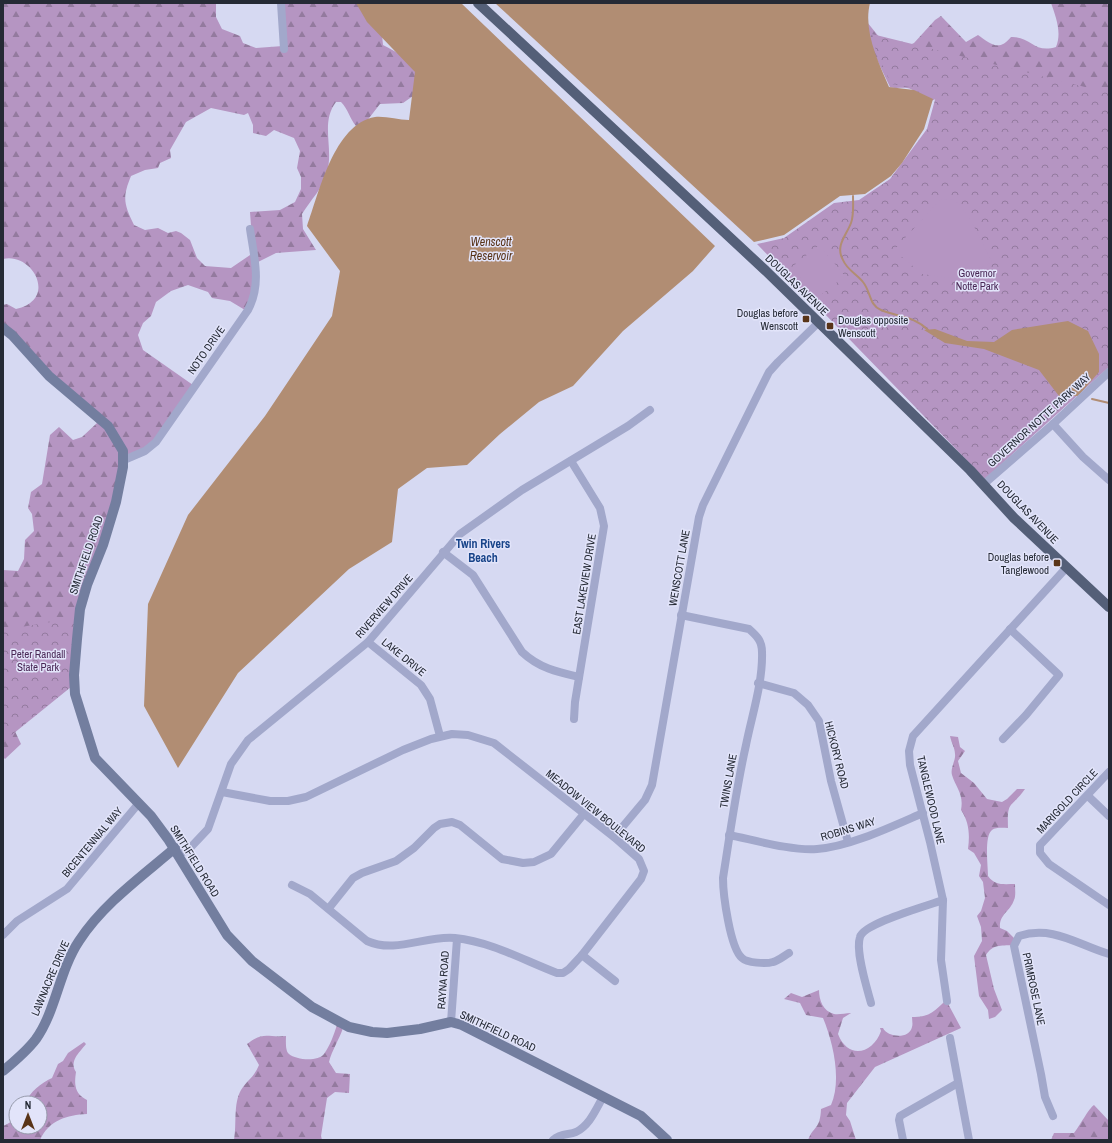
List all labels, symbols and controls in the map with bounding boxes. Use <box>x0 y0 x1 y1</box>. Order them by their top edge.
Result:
water label: Wenscott Reservoir <box>470 234 513 264</box>
street label: DOUGLAS AVENUE <box>762 251 832 319</box>
park label: Governor Notte Park <box>956 266 999 293</box>
place label: Douglas before Wenscott <box>737 306 798 333</box>
place label: Douglas opposite Wenscott <box>838 313 908 340</box>
marker: Douglas before Wenscott <box>801 314 811 324</box>
marker: Douglas opposite Wenscott <box>825 321 835 331</box>
street label: NOTO DRIVE <box>184 323 228 377</box>
street label: GOVERNOR NOTTE PARK WAY <box>984 370 1094 470</box>
street label: DOUGLAS AVENUE <box>994 477 1062 547</box>
street label: SMITHFIELD ROAD <box>66 514 106 596</box>
street label: WENSCOTT LANE <box>665 529 693 607</box>
street label: EAST LAKEVIEW DRIVE <box>569 532 599 636</box>
district label: Twin Rivers Beach <box>456 536 511 566</box>
place label: Douglas before Tanglewood <box>988 550 1049 577</box>
marker: Douglas before Tanglewood <box>1052 558 1062 568</box>
street label: RIVERVIEW DRIVE <box>352 571 416 641</box>
street label: LAKE DRIVE <box>379 635 429 679</box>
park label: Peter Randall State Park <box>11 647 65 674</box>
street label: HICKORY ROAD <box>822 720 852 790</box>
street label: TWINS LANE <box>716 753 740 809</box>
street label: TANGLEWOOD LANE <box>914 754 948 846</box>
street label: MEADOW VIEW BOULEVARD <box>543 766 649 856</box>
street label: MARIGOLD CIRCLE <box>1033 766 1101 836</box>
street label: BICENTENNIAL WAY <box>59 804 125 880</box>
street label: ROBINS WAY <box>819 814 877 844</box>
street label: SMITHFIELD ROAD <box>167 822 223 900</box>
street label: LAWNACRE DRIVE <box>28 938 72 1018</box>
street label: RAYNA ROAD <box>434 950 452 1010</box>
street label: PRIMROSE LANE <box>1019 951 1049 1027</box>
street label: SMITHFIELD ROAD <box>458 1007 538 1055</box>
north arrow <box>8 1095 48 1135</box>
text: N <box>25 1098 31 1112</box>

